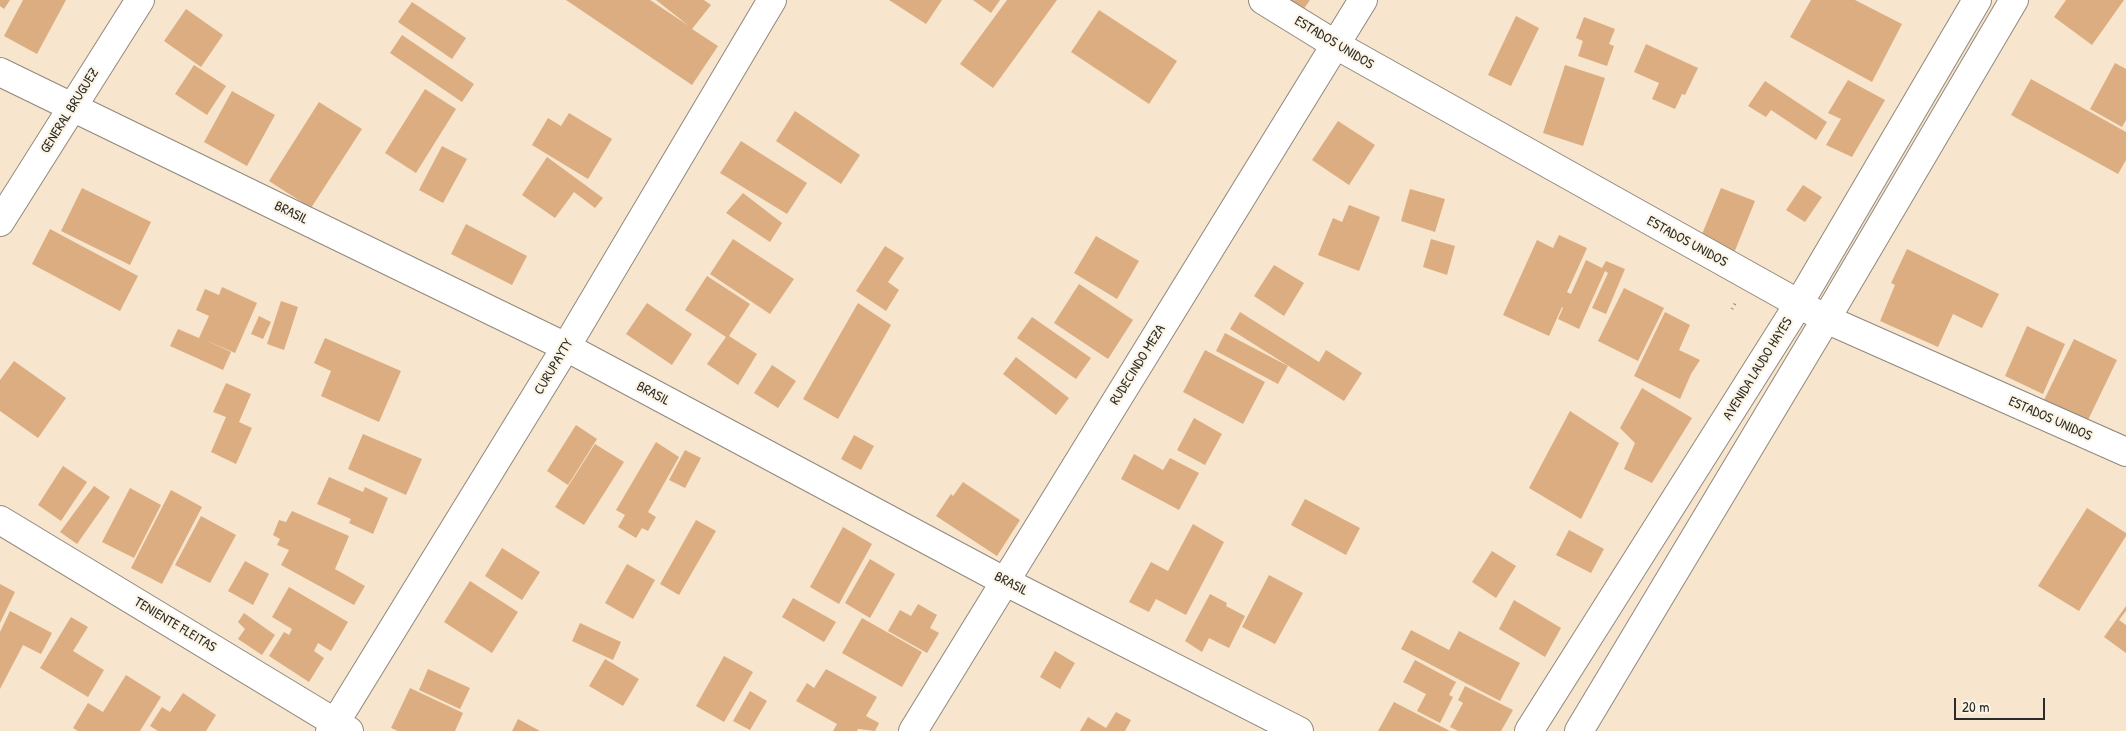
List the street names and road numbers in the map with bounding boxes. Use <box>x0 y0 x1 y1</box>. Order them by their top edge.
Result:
street label: ESTADOS UNIDOS <box>1291 13 1377 73</box>
street label: GENERAL BRUGUEZ <box>37 65 103 157</box>
street label: BRASIL <box>271 198 311 228</box>
street label: ESTADOS UNIDOS <box>1644 213 1730 271</box>
street label: AVENIDA LAUDO HAYES <box>1720 315 1796 423</box>
street label: RUDECINDO MEZA <box>1107 322 1169 408</box>
street label: CURUPAYTY <box>531 336 577 398</box>
street label: BRASIL <box>634 378 672 410</box>
street label: ESTADOS UNIDOS <box>2006 393 2094 445</box>
street label: BRASIL <box>992 569 1030 599</box>
street label: TENIENTE FLEITAS <box>131 594 219 656</box>

